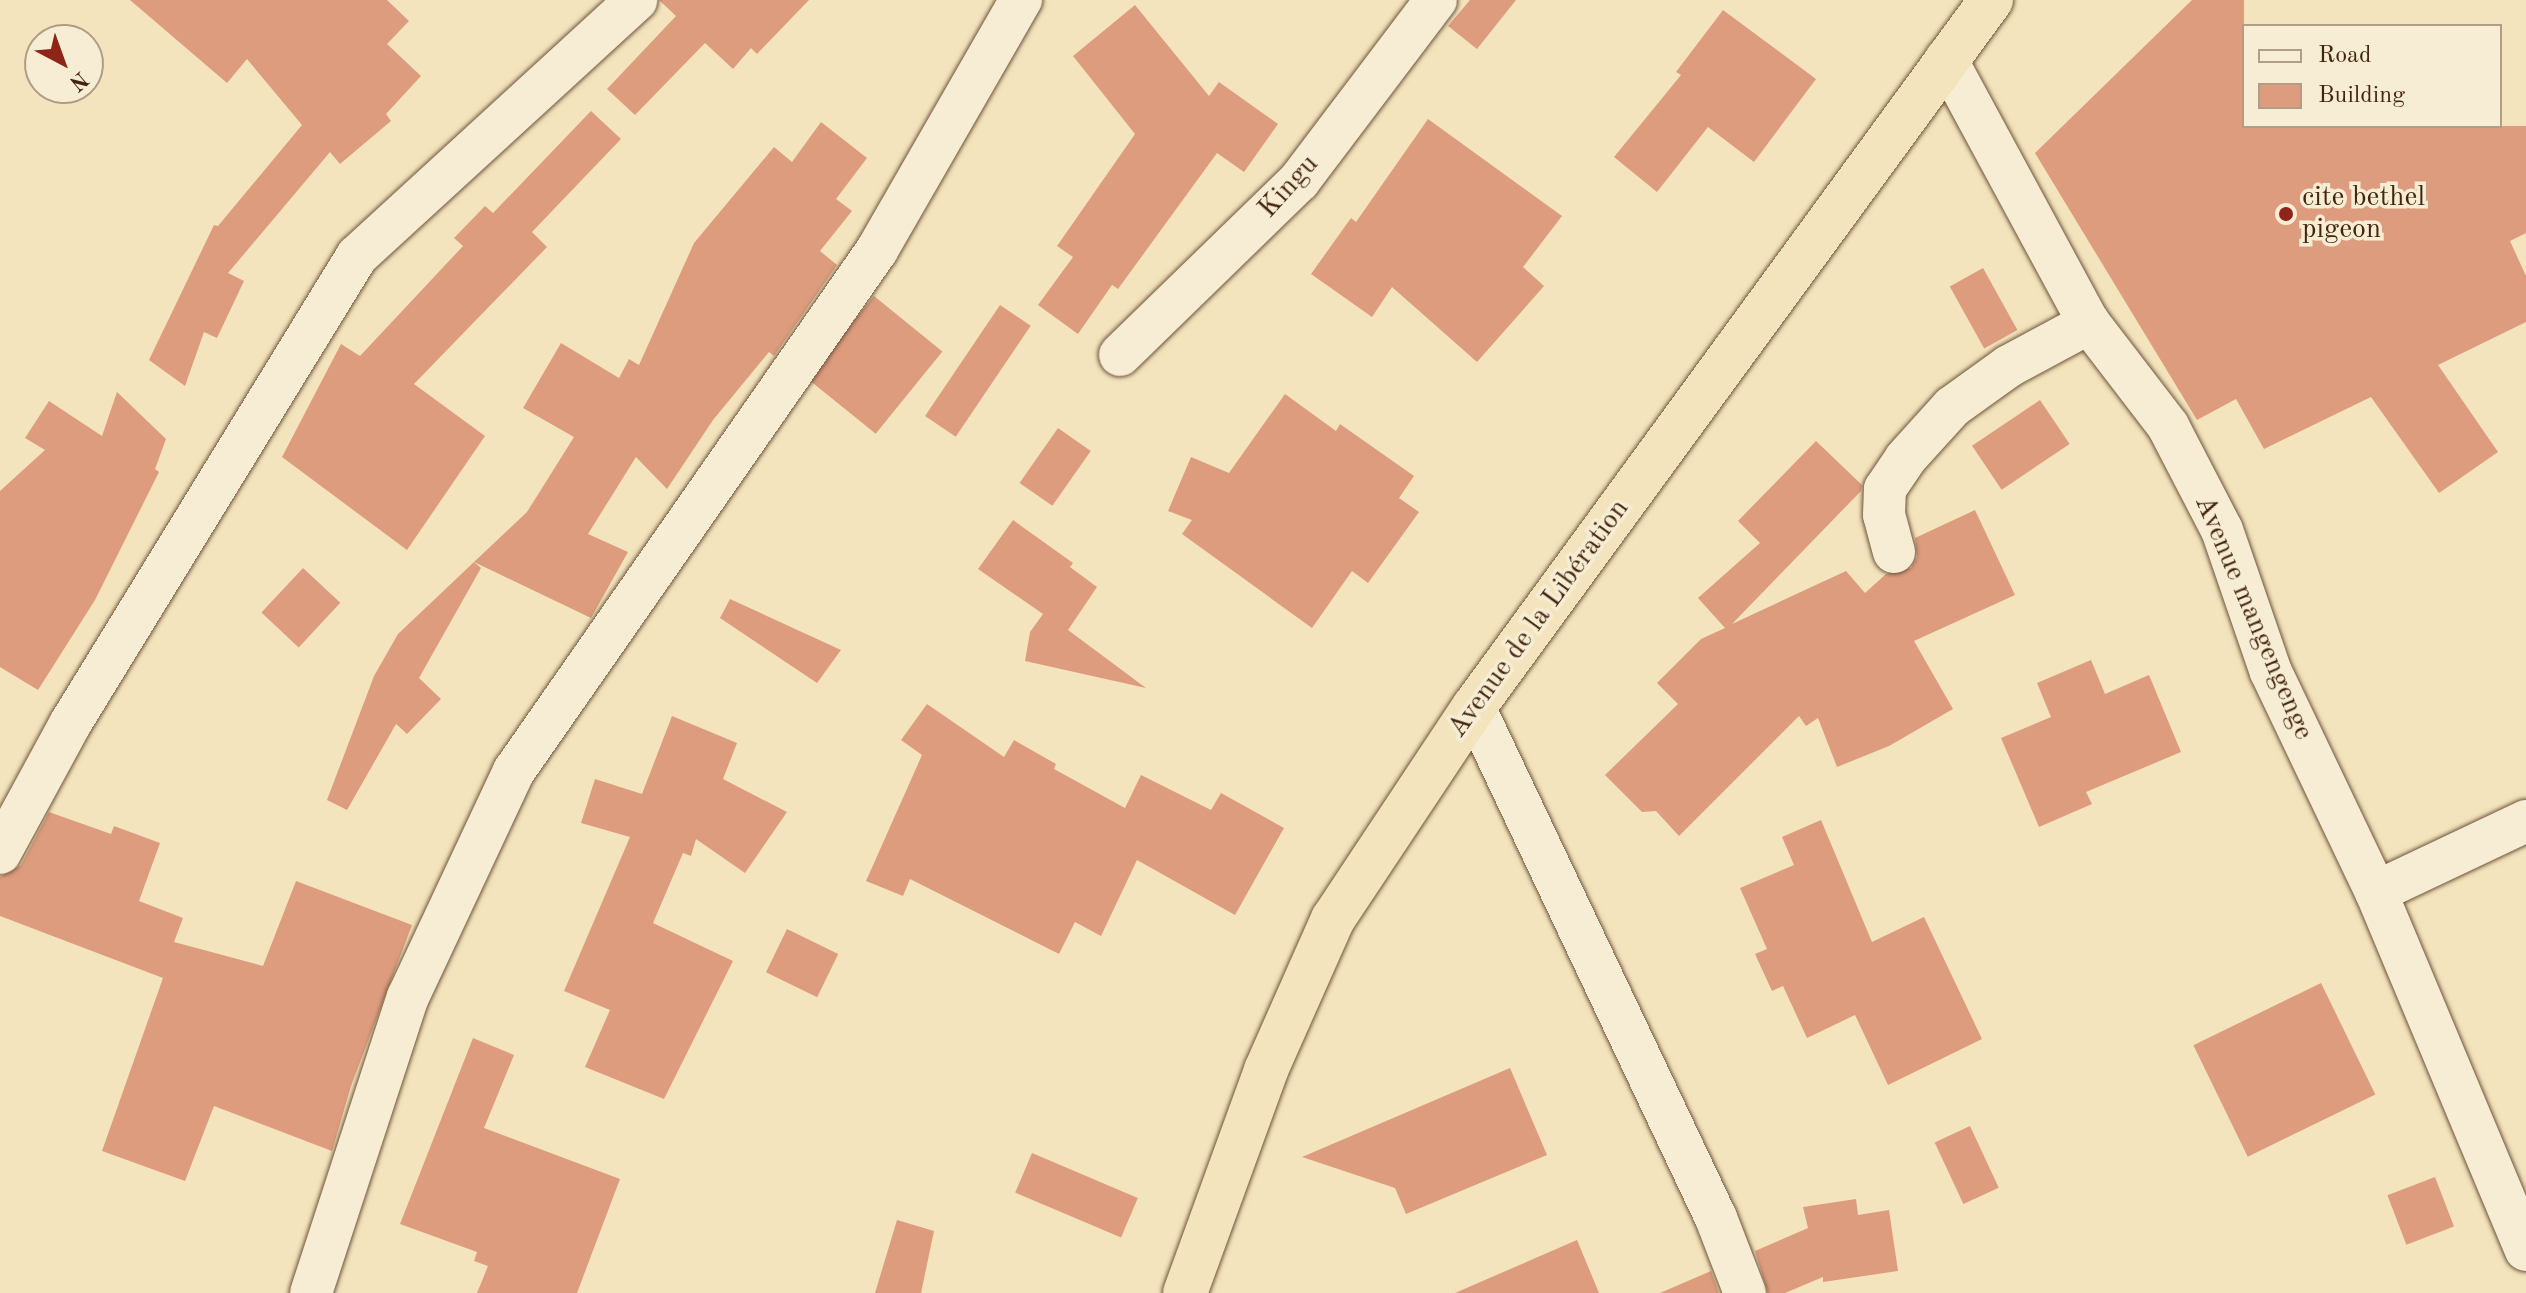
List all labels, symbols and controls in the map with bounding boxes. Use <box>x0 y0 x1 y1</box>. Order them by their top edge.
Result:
north arrow <box>24 24 104 104</box>
legend <box>2242 24 2502 128</box>
text: Road <box>2318 44 2371 68</box>
text: N <box>65 67 92 94</box>
text: Building <box>2318 84 2405 108</box>
street label: Kingu <box>1252 148 1326 226</box>
place label: cite bethel pigeon <box>2302 181 2425 247</box>
marker: cite bethel pigeon <box>2277 205 2295 223</box>
street label: Avenue mangengenge <box>2186 491 2320 745</box>
street label: Avenue de la Libération <box>1441 493 1637 745</box>

